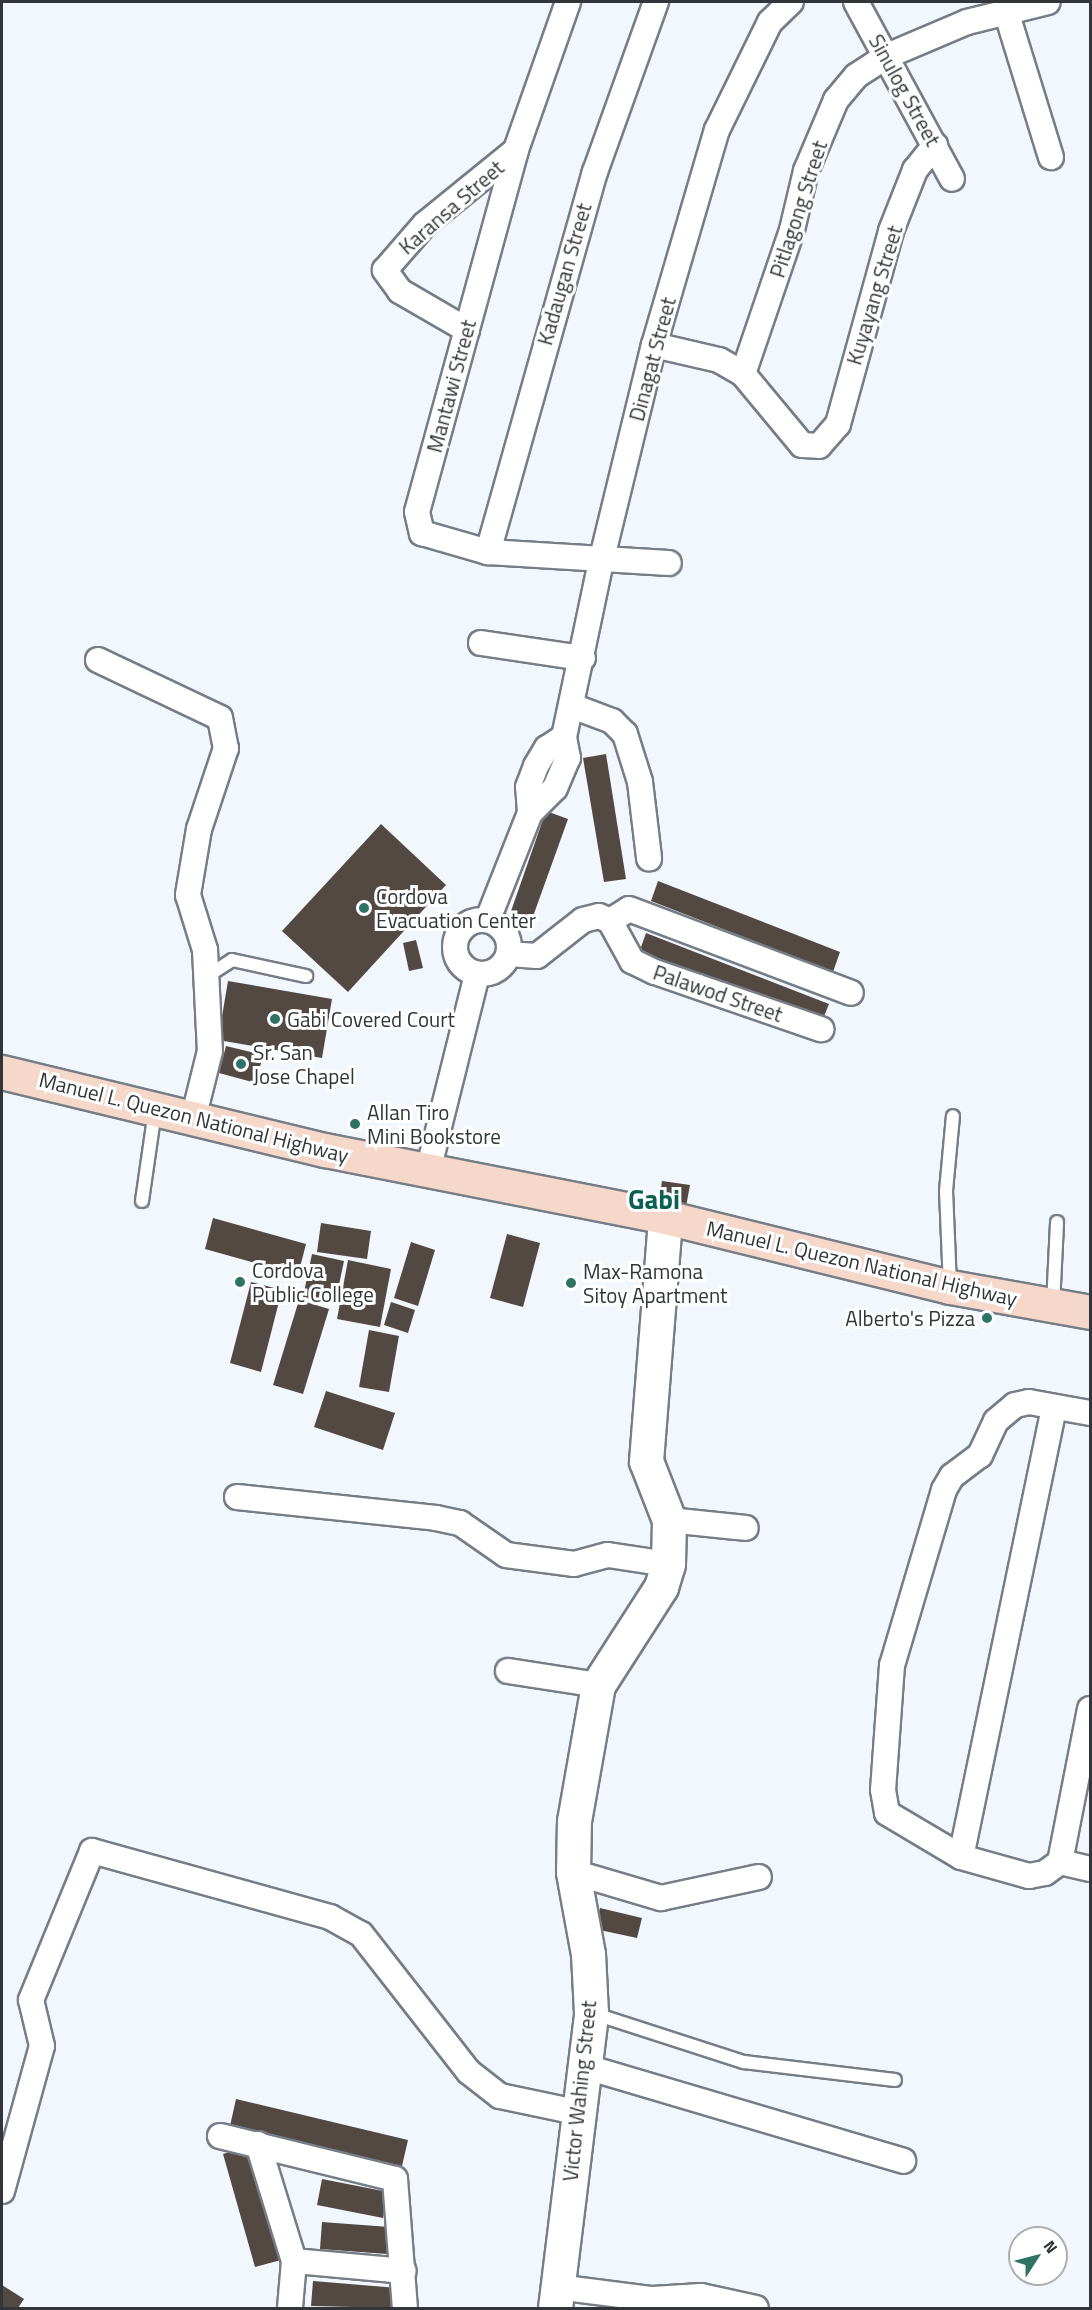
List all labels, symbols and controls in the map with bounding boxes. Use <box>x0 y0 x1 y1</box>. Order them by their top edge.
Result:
street label: Sinulog Street <box>864 30 946 150</box>
street label: Pitlagong Street <box>764 137 832 281</box>
street label: Karansa Street <box>393 155 509 259</box>
street label: Kadaugan Street <box>532 200 596 348</box>
street label: Kuyayang Street <box>841 222 907 368</box>
street label: Dinagat Street <box>623 294 681 424</box>
street label: Mantawi Street <box>421 317 481 455</box>
place label: Cordova Evacuation Center <box>376 883 536 933</box>
marker: Cordova Evacuation Center <box>357 901 371 915</box>
street label: Palawod Street <box>650 959 786 1027</box>
place label: Gabi Covered Court <box>287 1006 455 1032</box>
marker: Gabi Covered Court <box>268 1012 282 1026</box>
place label: Sr. San Jose Chapel <box>253 1039 355 1089</box>
marker: Sr. San Jose Chapel <box>234 1057 248 1071</box>
street label: Manuel L. Quezon National Highway <box>37 1066 351 1168</box>
place label: Allan Tiro Mini Bookstore <box>367 1099 501 1149</box>
marker: Allan Tiro Mini Bookstore <box>348 1117 362 1131</box>
district label: Gabi <box>628 1183 680 1215</box>
street label: Manuel L. Quezon National Highway <box>704 1215 1020 1311</box>
place label: Cordova Public College <box>252 1257 374 1307</box>
place label: Max-Ramona Sitoy Apartment <box>583 1258 727 1308</box>
marker: Cordova Public College <box>233 1275 247 1289</box>
marker: Max-Ramona Sitoy Apartment <box>564 1276 578 1290</box>
place label: Alberto's Pizza <box>845 1305 975 1331</box>
marker: Alberto's Pizza <box>980 1311 994 1325</box>
street label: Victor Wahing Street <box>557 1999 601 2183</box>
north arrow <box>1008 2226 1068 2286</box>
text: N <box>1038 2235 1064 2258</box>

